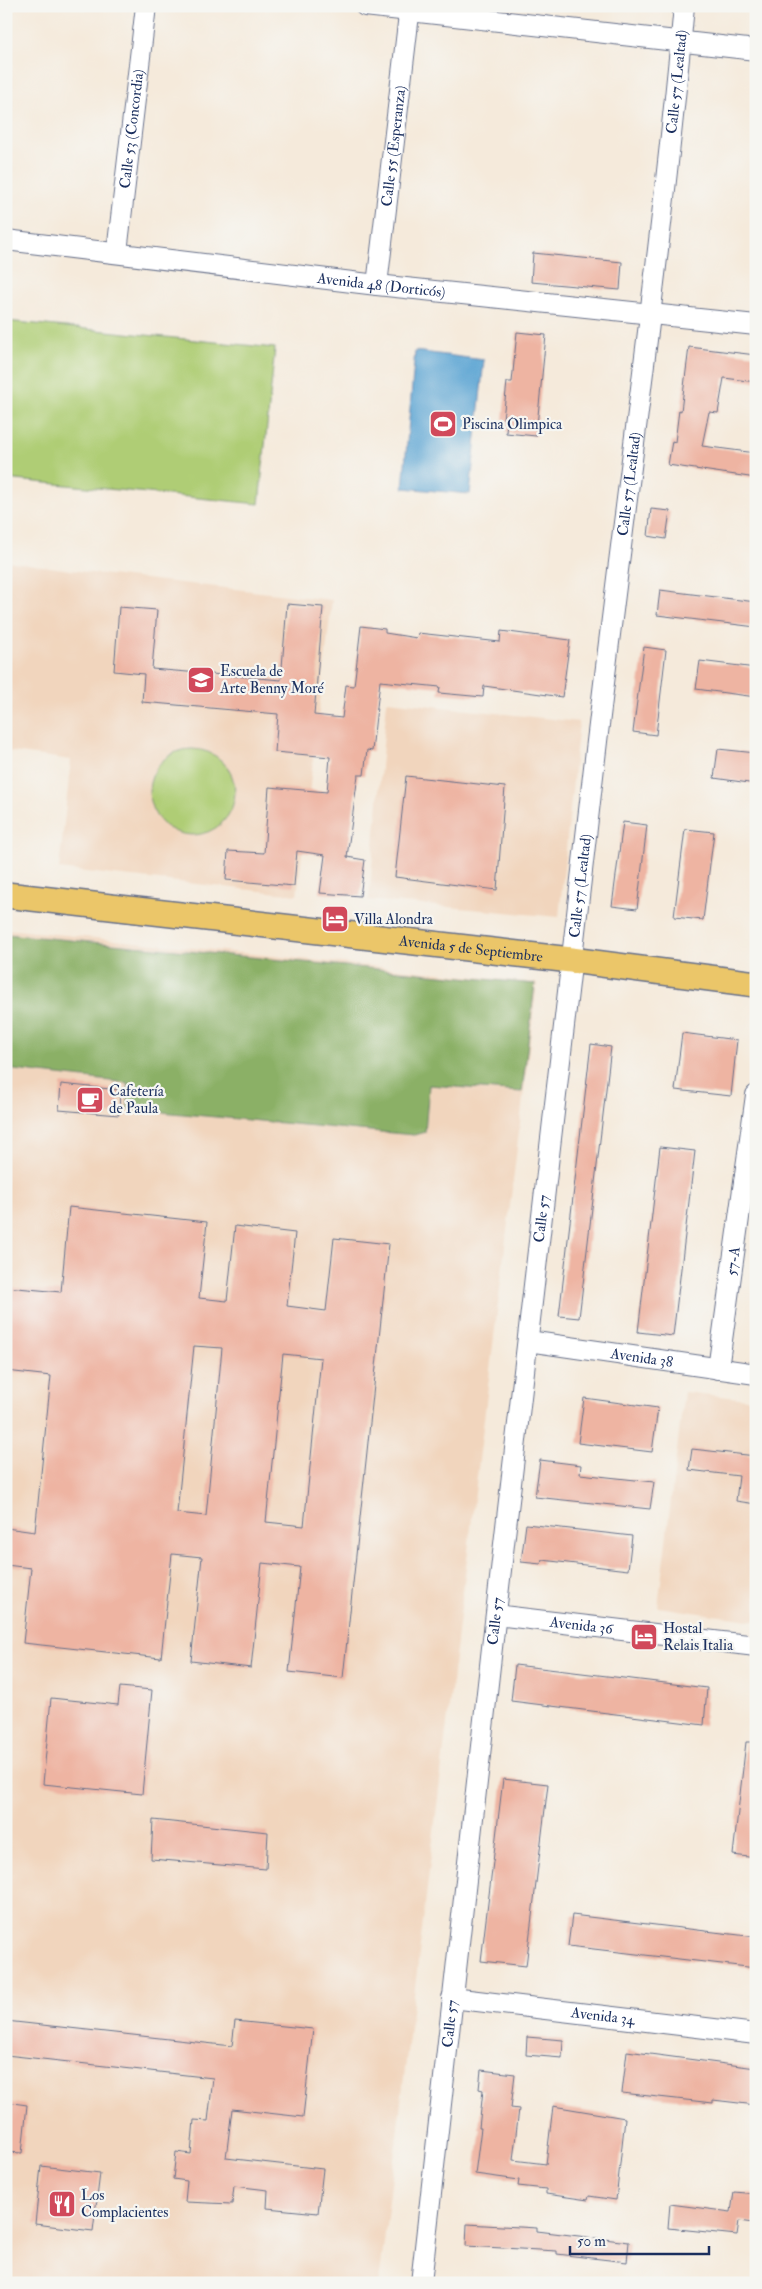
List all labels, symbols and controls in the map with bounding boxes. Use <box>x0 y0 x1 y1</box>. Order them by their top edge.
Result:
street label: Calle 57 (Lealtad) <box>662 29 692 135</box>
street label: Calle 53 (Concordia) <box>116 68 148 190</box>
street label: Calle 55 (Esperanza) <box>377 84 411 207</box>
street label: Avenida 48 (Dorticós) <box>315 269 446 302</box>
sports icon: Piscina Olimpica <box>428 409 458 439</box>
place label: Piscina Olimpica <box>462 415 563 435</box>
street label: Calle 57 (Lealtad) <box>613 431 645 537</box>
place label: Escuela de Arte Benny Moré <box>219 662 325 698</box>
school or university icon: Escuela de Arte Benny Moré <box>186 665 216 695</box>
street label: Calle 57 (Lealtad) <box>565 833 596 939</box>
hotel icon: Villa Alondra <box>320 904 350 934</box>
place label: Villa Alondra <box>354 910 434 929</box>
street label: Avenida 5 de Septiembre <box>397 931 544 967</box>
place label: Cafetería de Paula <box>109 1082 165 1118</box>
cafe icon: Cafetería de Paula <box>75 1085 105 1115</box>
street label: Calle 57 <box>530 1194 554 1243</box>
street label: 57-A <box>722 1245 745 1277</box>
street label: Avenida 38 <box>608 1344 674 1372</box>
street label: Calle 57 <box>483 1596 508 1646</box>
street label: Avenida 36 <box>548 1612 615 1639</box>
place label: Hostal Relais Italia <box>663 1619 734 1655</box>
hotel icon: Hostal Relais Italia <box>629 1622 659 1652</box>
street label: Calle 57 <box>438 1999 462 2048</box>
street label: Avenida 34 <box>569 2003 637 2030</box>
place label: Los Complacientes <box>81 2186 168 2223</box>
restaurant icon: Los Complacientes <box>47 2189 77 2219</box>
scale bar <box>570 2224 708 2256</box>
text: 50 m <box>577 2232 606 2251</box>

